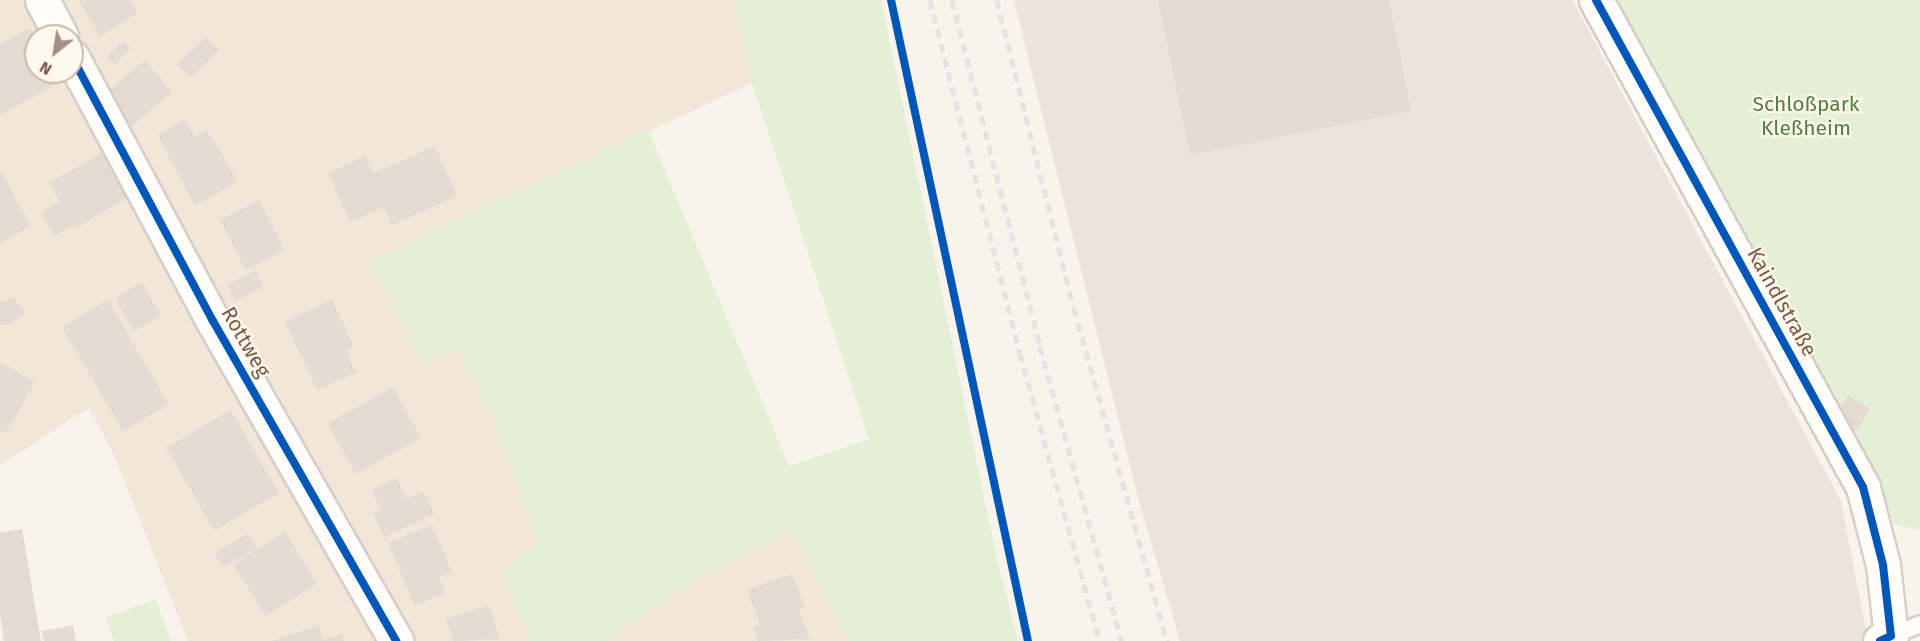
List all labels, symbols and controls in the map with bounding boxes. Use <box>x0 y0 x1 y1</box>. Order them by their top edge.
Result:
north arrow <box>24 24 84 84</box>
text: N <box>36 57 55 79</box>
park label: Schloßpark Kleßheim <box>1752 91 1860 141</box>
street label: Kaindlstraße <box>1742 243 1822 361</box>
street label: Rottweg <box>216 302 276 382</box>

